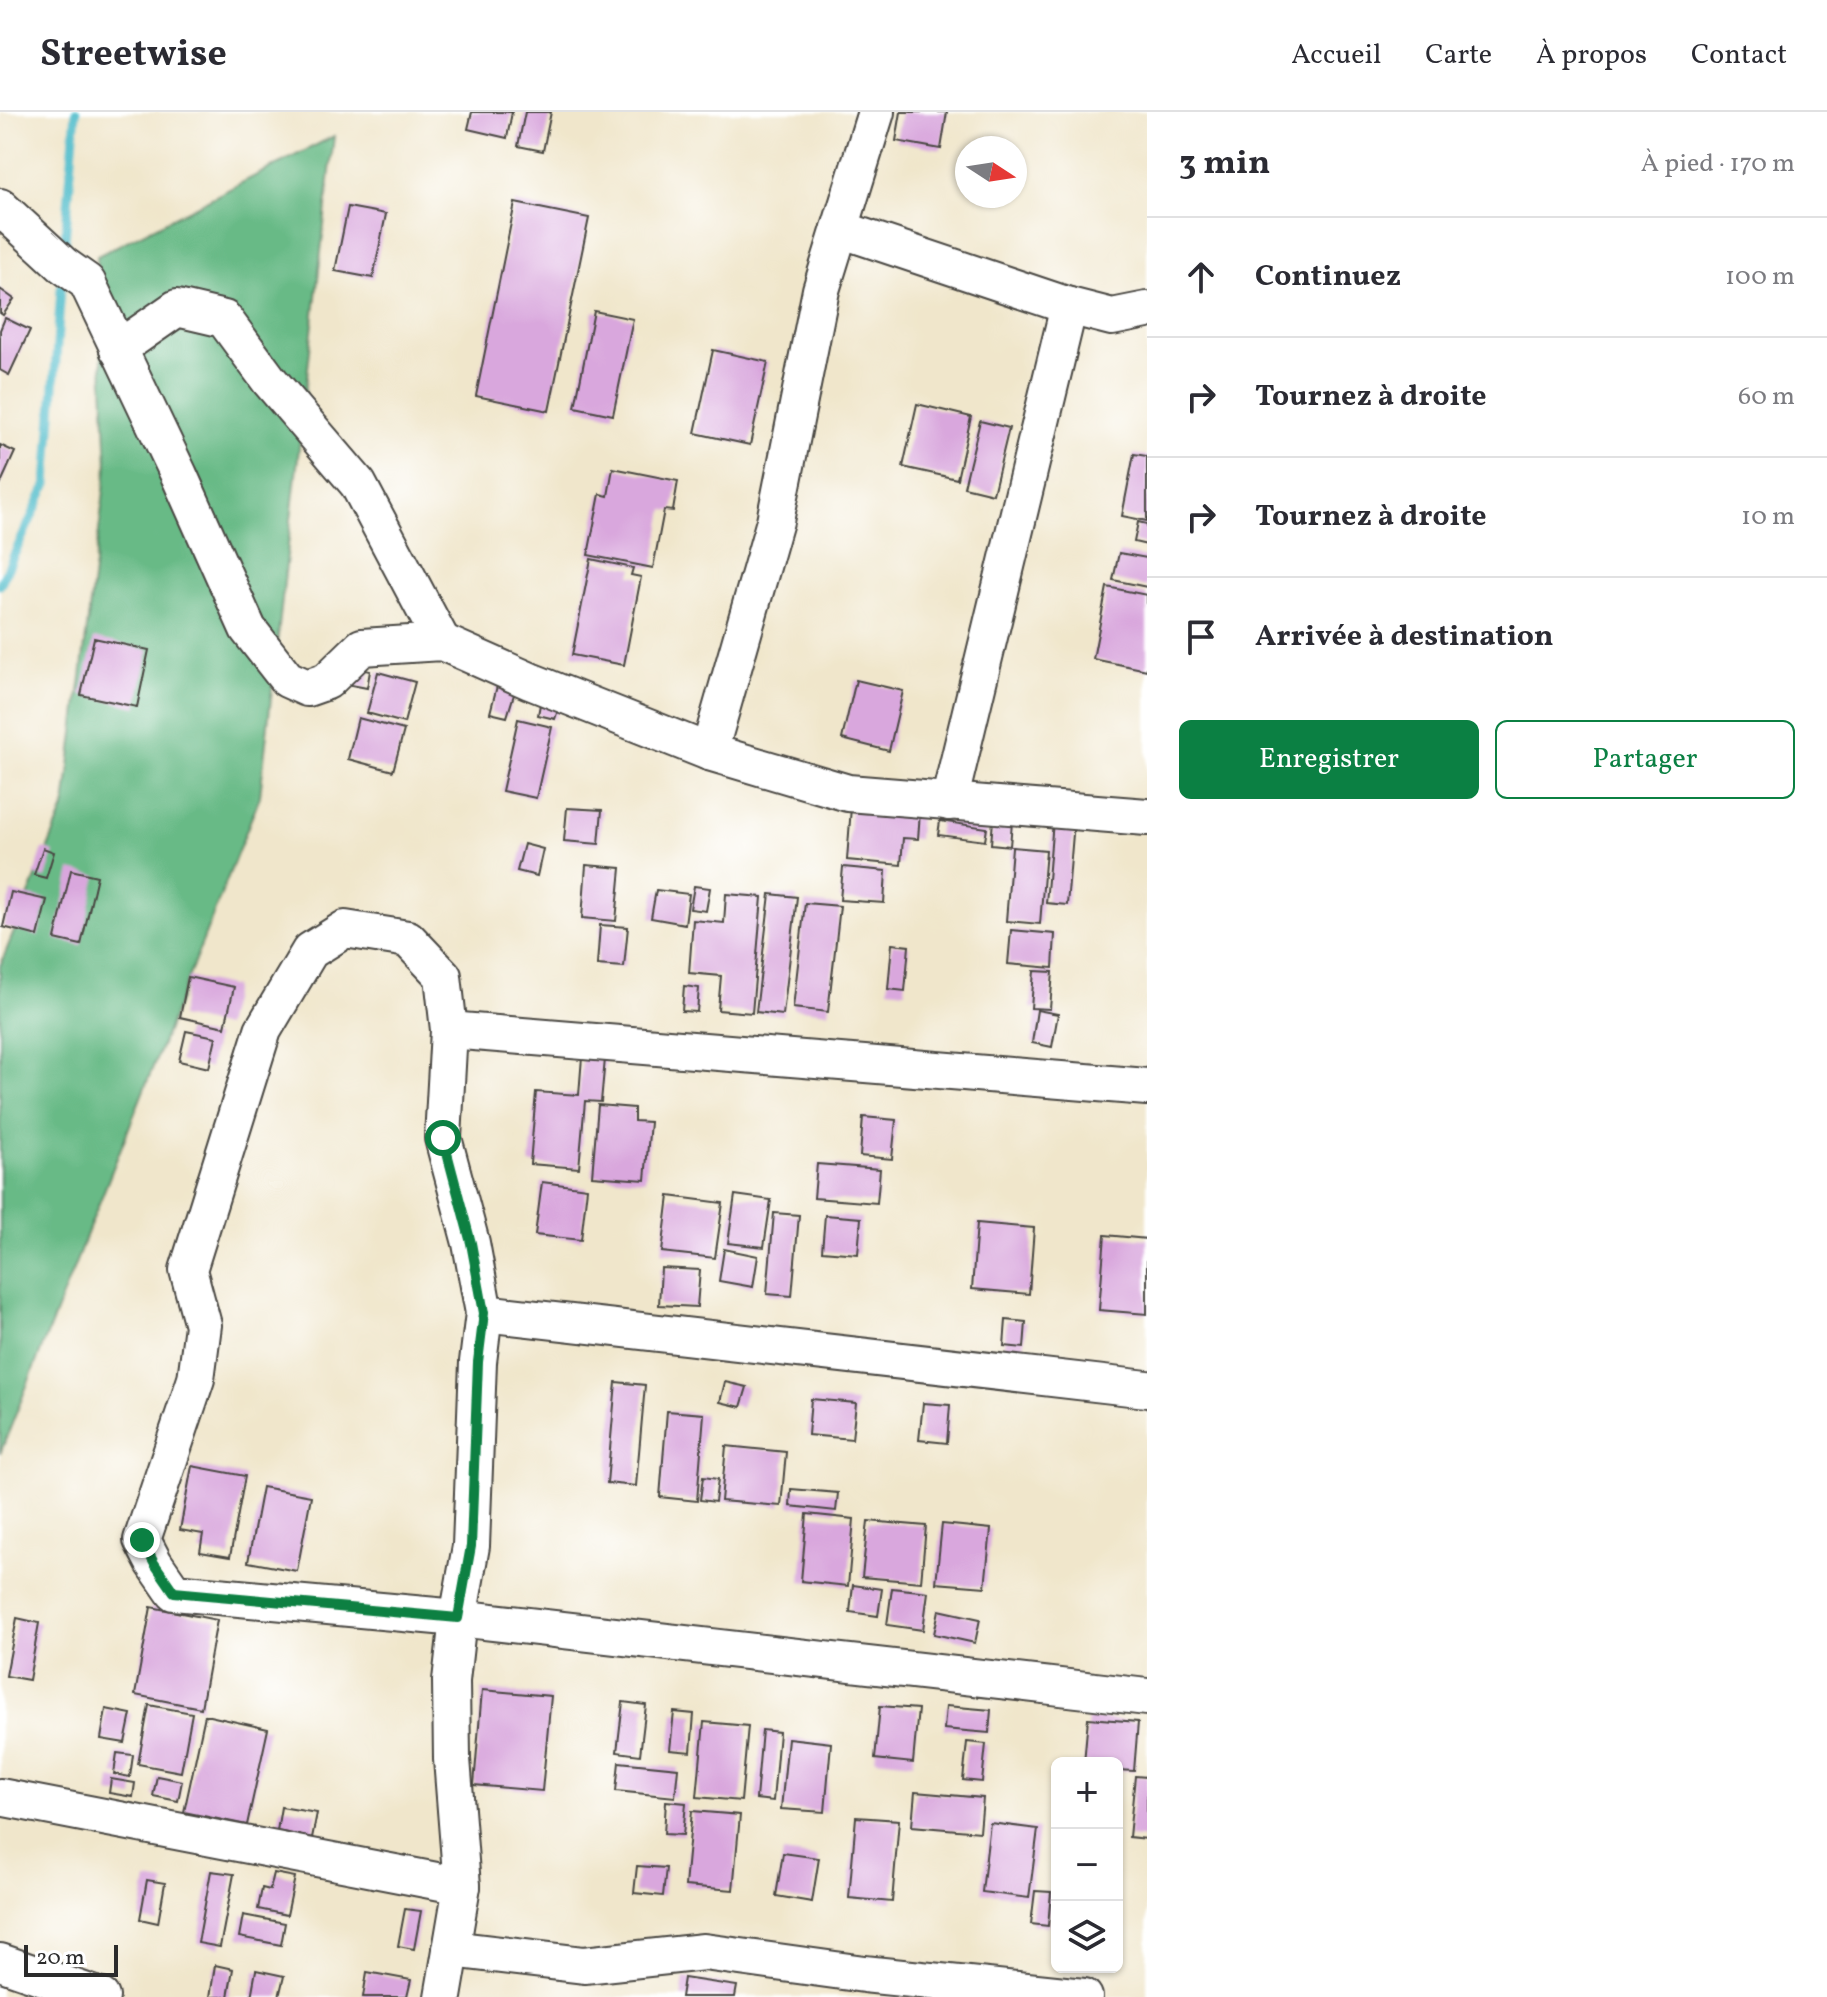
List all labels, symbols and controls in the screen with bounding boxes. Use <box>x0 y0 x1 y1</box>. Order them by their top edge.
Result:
text: Streetwise <box>40 29 227 82</box>
text: Accueil <box>1291 36 1381 75</box>
text: Carte <box>1425 36 1492 75</box>
text: À propos <box>1536 36 1647 75</box>
text: Contact <box>1691 36 1787 75</box>
north arrow <box>955 136 1027 208</box>
text: 3 min <box>1179 141 1270 188</box>
text: À pied · 170 m <box>1641 146 1795 182</box>
icon: ahead <box>1179 255 1223 299</box>
text: Continuez <box>1255 256 1401 298</box>
text: 100 m <box>1725 259 1795 295</box>
icon: right <box>1179 375 1223 419</box>
text: Tournez à droite <box>1255 376 1487 418</box>
text: 60 m <box>1738 379 1795 415</box>
icon: right <box>1179 495 1223 539</box>
text: Tournez à droite <box>1255 496 1487 538</box>
text: 10 m <box>1741 499 1795 535</box>
icon: arrive <box>1179 615 1223 659</box>
text: Arrivée à destination <box>1255 616 1554 658</box>
button: Enregistrer <box>1179 720 1479 799</box>
button: Partager <box>1495 720 1795 799</box>
route start <box>425 1120 461 1156</box>
route end <box>124 1522 160 1558</box>
map controls <box>1051 1757 1123 1973</box>
button: + <box>1051 1757 1123 1829</box>
button: − <box>1051 1829 1123 1901</box>
button: layers <box>1051 1901 1123 1973</box>
scale bar <box>24 1941 118 1977</box>
text: 20 m <box>36 1943 85 1974</box>

